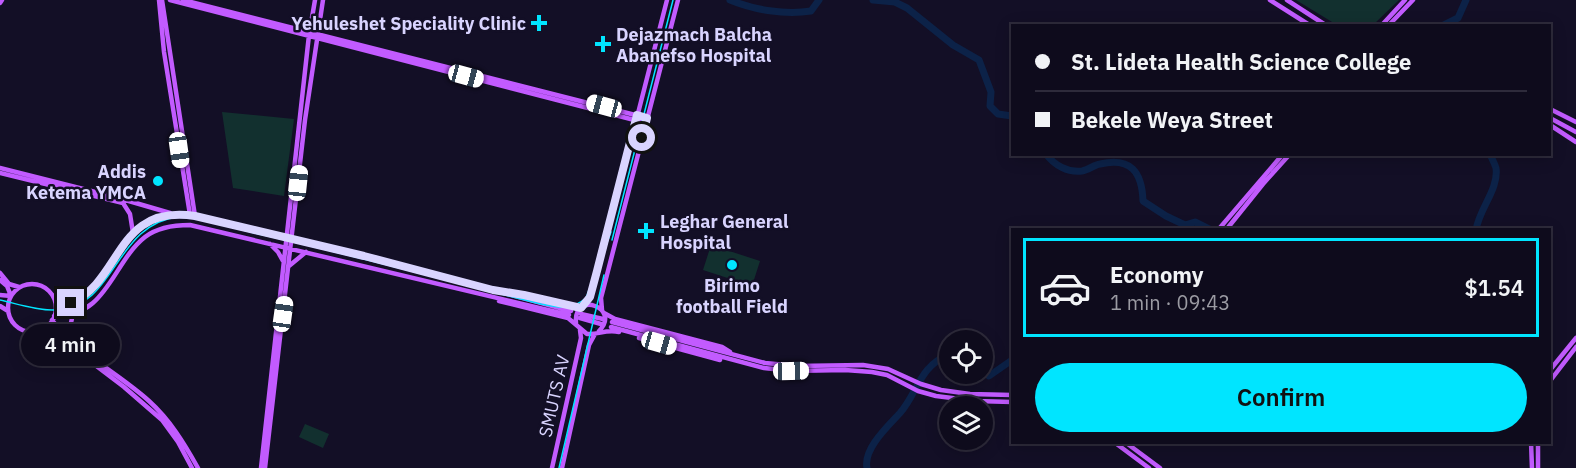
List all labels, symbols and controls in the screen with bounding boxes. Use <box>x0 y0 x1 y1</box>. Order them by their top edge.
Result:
place label: Yehuleshet Speciality Clinic <box>291 12 526 35</box>
marker: Yehuleshet Speciality Clinic <box>530 14 548 32</box>
place label: Dejazmach Balcha Abanefso Hospital <box>616 23 772 67</box>
marker: Dejazmach Balcha Abanefso Hospital <box>594 35 612 53</box>
text: St. Lideta Health Science College <box>1071 47 1411 76</box>
car <box>446 63 486 89</box>
car <box>584 93 624 119</box>
text: Bekele Weya Street <box>1071 105 1273 134</box>
route start <box>628 124 655 151</box>
car <box>168 131 190 169</box>
place label: Addis Ketema YMCA <box>26 160 146 204</box>
car <box>287 164 309 202</box>
marker: Addis Ketema YMCA <box>151 174 165 188</box>
place label: Leghar General Hospital <box>660 210 789 254</box>
marker: Leghar General Hospital <box>637 222 655 240</box>
marker: Birimo football Field <box>725 258 739 272</box>
text: Economy <box>1110 260 1204 289</box>
icon: car <box>1038 261 1092 315</box>
text: $1.54 <box>1465 273 1524 302</box>
place label: Birimo football Field <box>676 274 788 318</box>
route end <box>57 289 84 316</box>
text: 1 min · 09:43 <box>1110 289 1230 316</box>
car <box>272 295 294 333</box>
callout: 4 min <box>22 324 121 366</box>
car <box>639 329 679 357</box>
map controls <box>939 330 993 450</box>
button: locate <box>939 330 993 384</box>
text: 4 min <box>45 331 96 358</box>
street label: SMUTS AV <box>533 353 575 439</box>
car <box>773 362 809 380</box>
button: Confirm <box>1035 363 1527 432</box>
button: layers <box>939 396 993 450</box>

